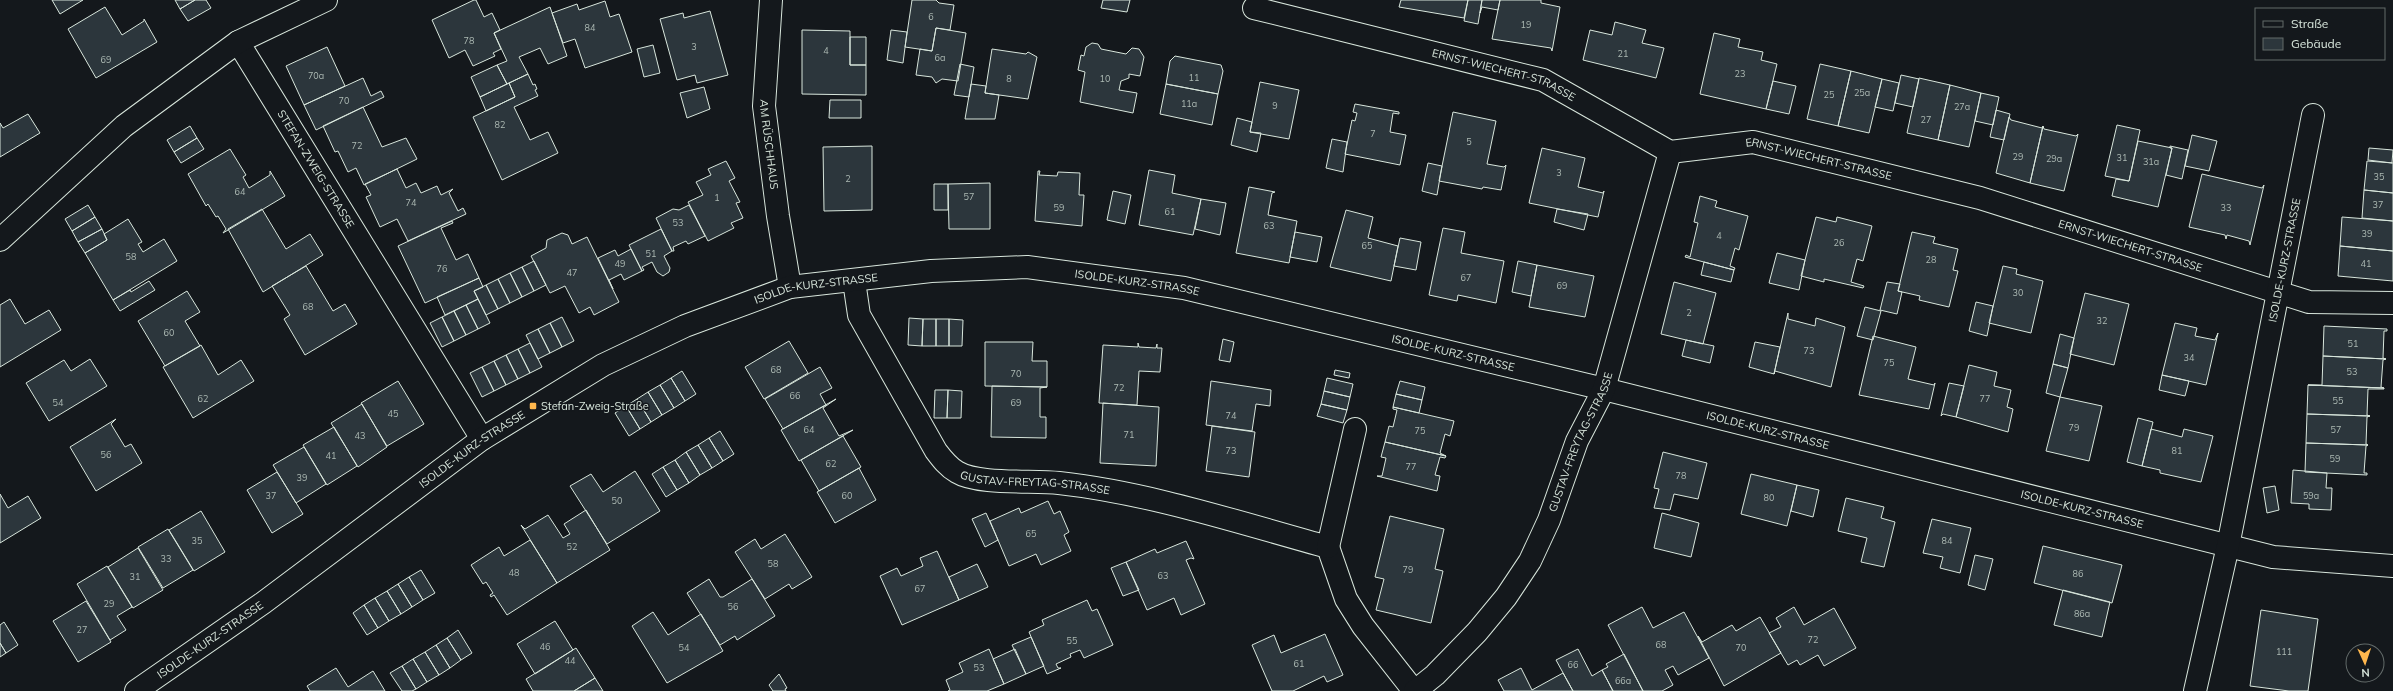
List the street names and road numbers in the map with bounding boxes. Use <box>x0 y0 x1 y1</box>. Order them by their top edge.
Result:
street label: ERNST-WIECHERT-STRASSE <box>1431 46 1578 104</box>
street label: AM RÜSCHHAUS <box>757 99 782 190</box>
street label: STEFAN-ZWEIG-STRASSE <box>274 107 358 231</box>
street label: ERNST-WIECHERT-STRASSE <box>1745 135 1893 183</box>
street label: ISOLDE-KURZ-STRASSE <box>2265 197 2303 323</box>
street label: ERNST-WIECHERT-STRASSE <box>2057 216 2204 275</box>
street label: ISOLDE-KURZ-STRASSE <box>1074 266 1201 299</box>
street label: ISOLDE-KURZ-STRASSE <box>752 270 878 307</box>
street label: ISOLDE-KURZ-STRASSE <box>1390 331 1516 374</box>
street label: GUSTAV-FREYTAG-STRASSE <box>1545 371 1615 514</box>
street label: ISOLDE-KURZ-STRASSE <box>416 408 527 491</box>
street label: ISOLDE-KURZ-STRASSE <box>1705 408 1831 452</box>
street label: GUSTAV-FREYTAG-STRASSE <box>958 467 1111 497</box>
street label: ISOLDE-KURZ-STRASSE <box>2019 487 2145 531</box>
street label: ISOLDE-KURZ-STRASSE <box>154 598 266 681</box>

